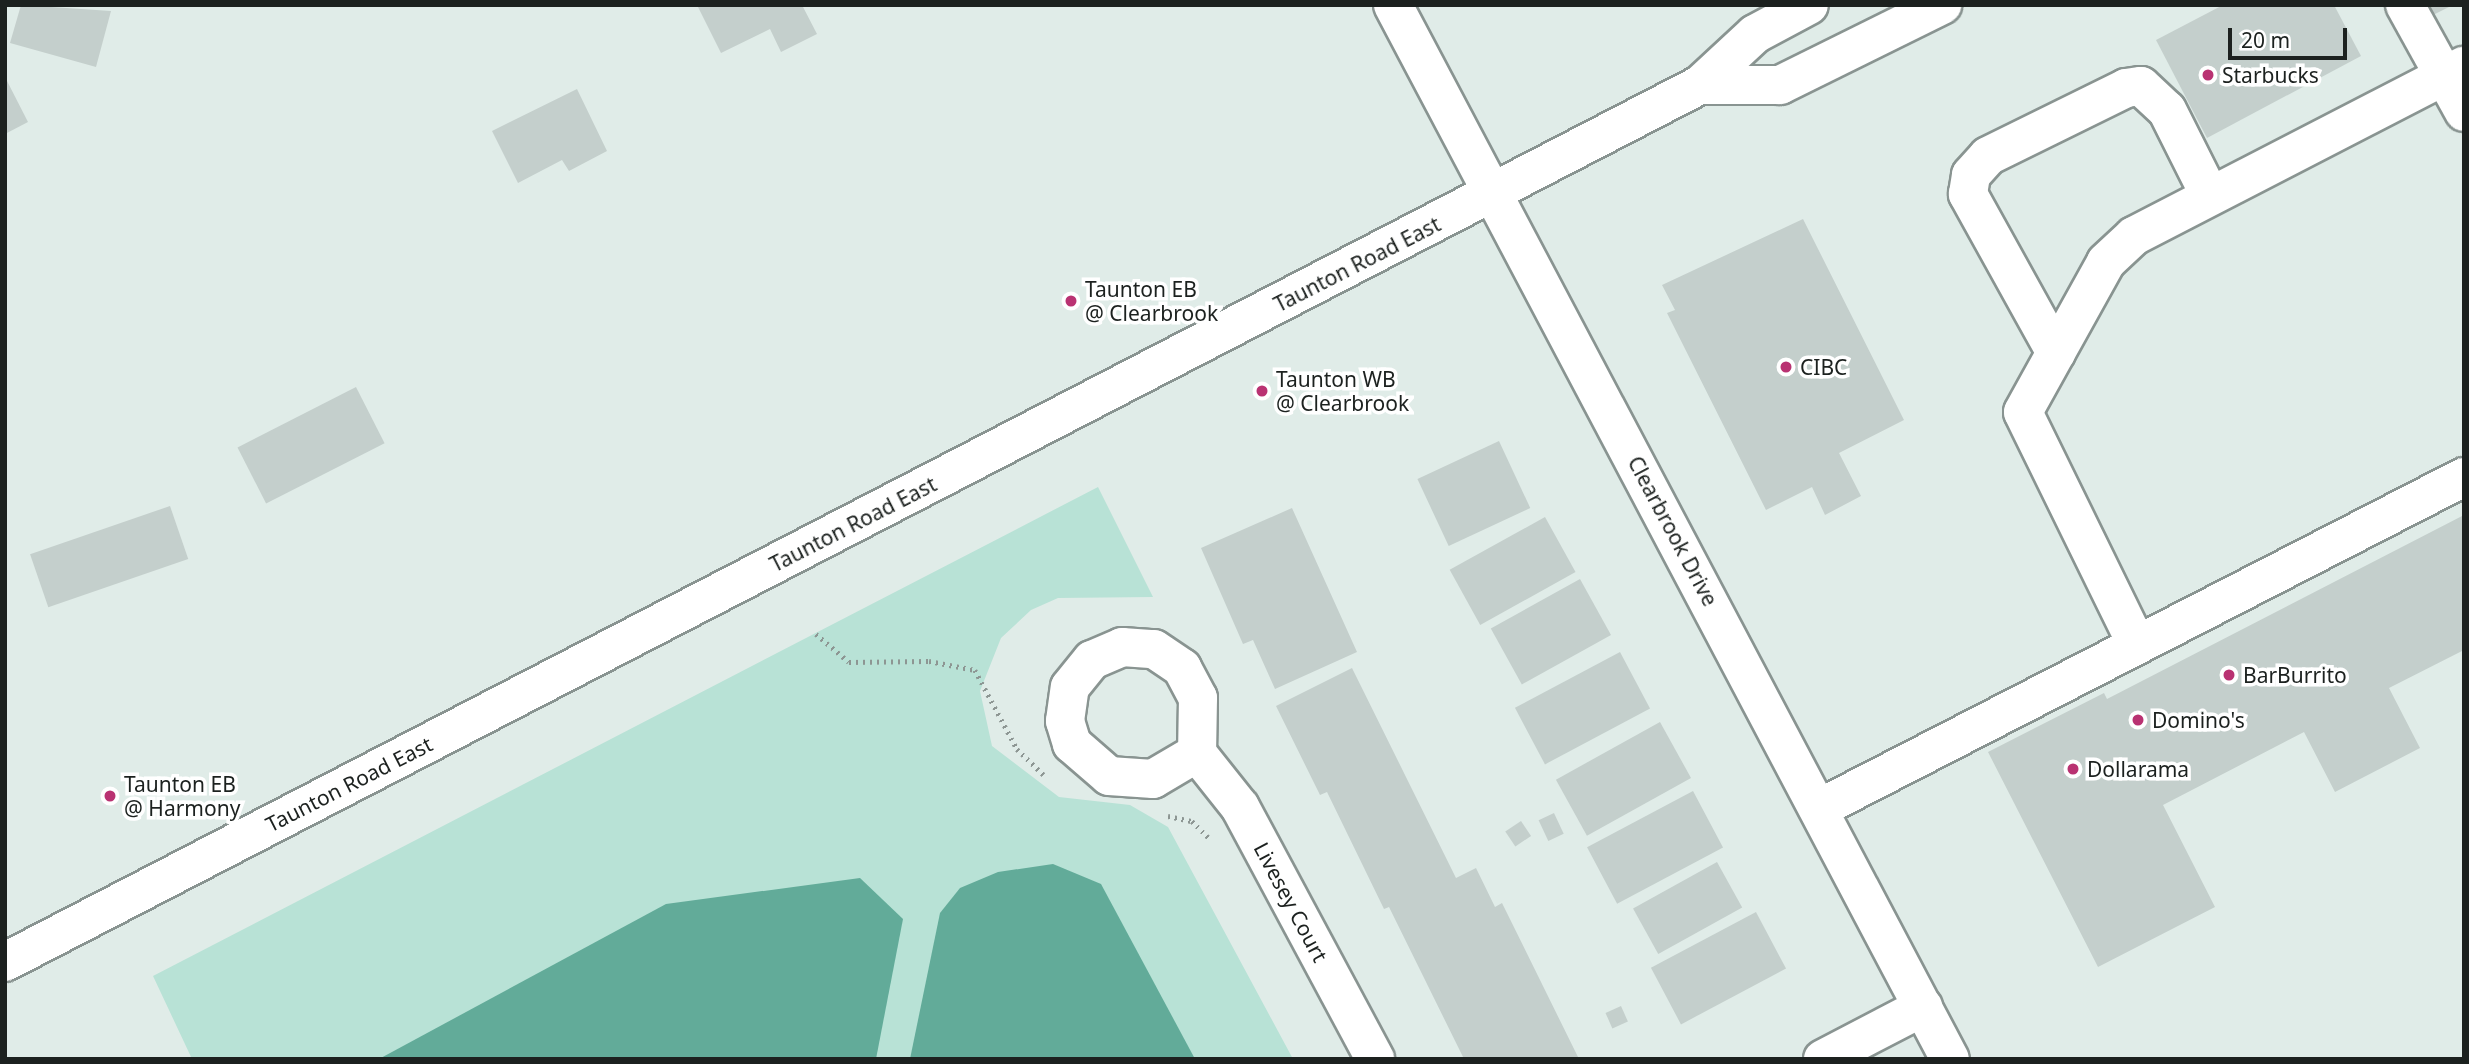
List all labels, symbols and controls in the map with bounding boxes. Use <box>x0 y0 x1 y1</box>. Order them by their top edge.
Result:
scale bar <box>2231 14 2350 58</box>
text: 20 m <box>2241 26 2290 54</box>
place label: Starbucks <box>2222 62 2319 88</box>
marker: Starbucks <box>2200 67 2216 83</box>
street label: Taunton Road East <box>1270 211 1444 317</box>
place label: Taunton EB @ Clearbrook <box>1085 276 1218 326</box>
marker: Taunton EB @ Clearbrook <box>1063 293 1079 309</box>
place label: CIBC <box>1800 354 1847 380</box>
marker: CIBC <box>1778 359 1794 375</box>
place label: Taunton WB @ Clearbrook <box>1276 366 1409 416</box>
marker: Taunton WB @ Clearbrook <box>1254 383 1270 399</box>
street label: Clearbrook Drive <box>1623 452 1723 610</box>
street label: Taunton Road East <box>766 471 940 577</box>
place label: BarBurrito <box>2243 662 2347 688</box>
marker: BarBurrito <box>2221 667 2237 683</box>
place label: Domino's <box>2152 707 2245 733</box>
marker: Domino's <box>2130 712 2146 728</box>
street label: Taunton Road East <box>262 731 436 837</box>
place label: Dollarama <box>2087 756 2189 782</box>
marker: Dollarama <box>2065 761 2081 777</box>
place label: Taunton EB @ Harmony <box>124 771 240 821</box>
marker: Taunton EB @ Harmony <box>102 788 118 804</box>
street label: Livesey Court <box>1249 838 1333 966</box>

